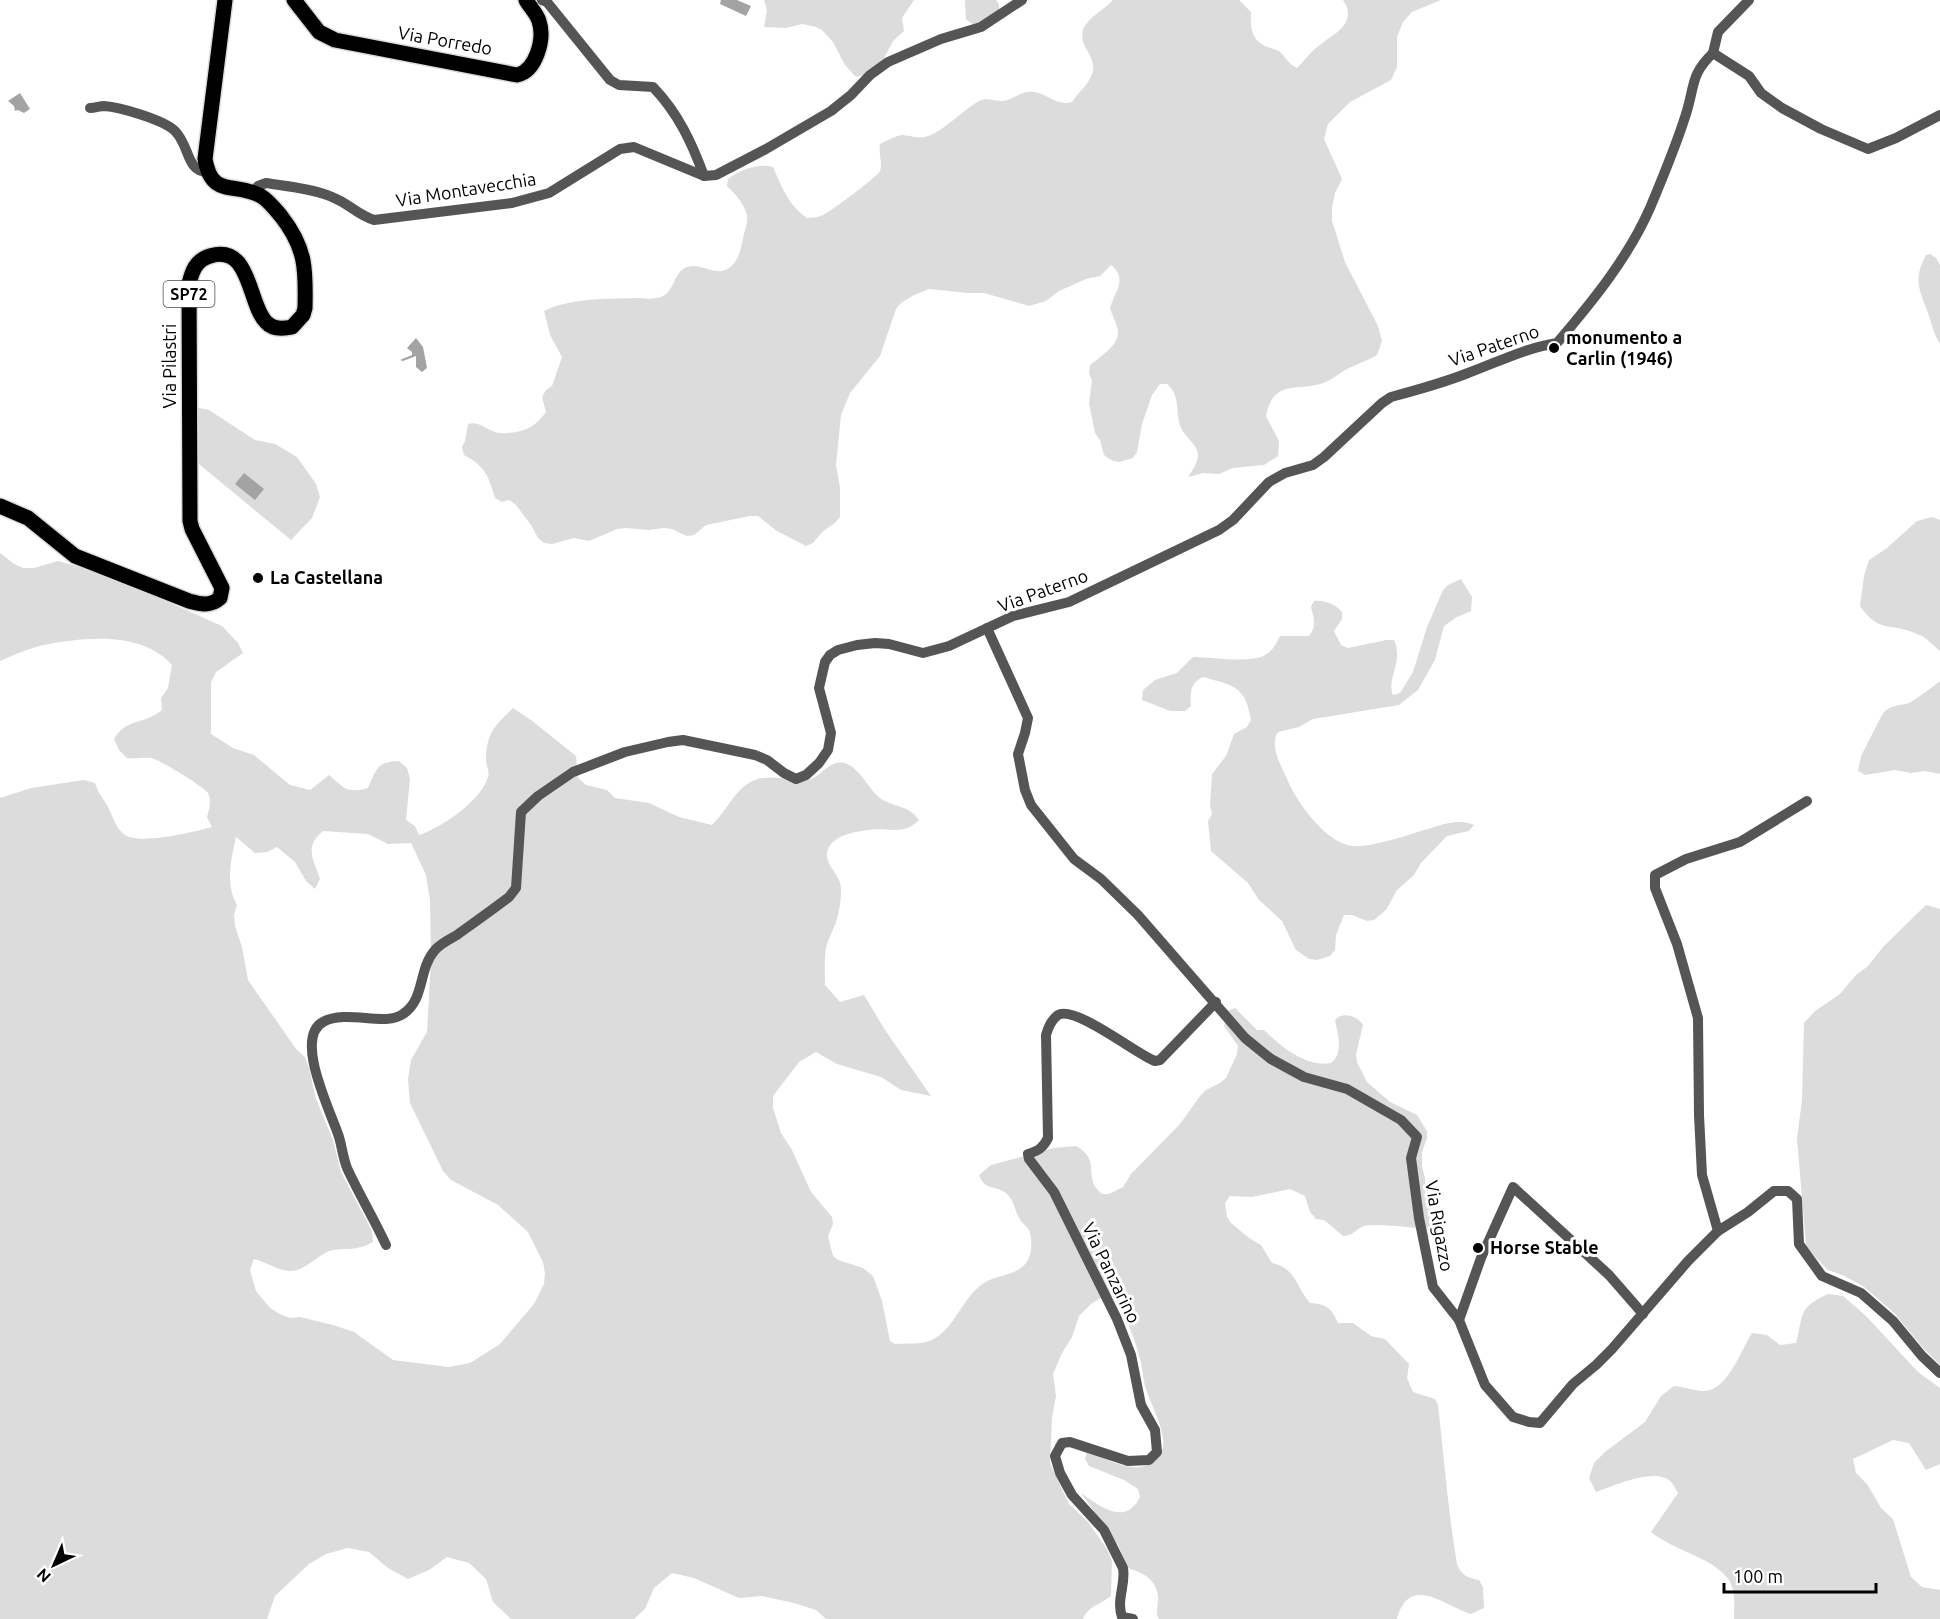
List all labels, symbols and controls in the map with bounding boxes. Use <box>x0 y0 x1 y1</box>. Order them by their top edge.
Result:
street label: Via Porredo <box>396 22 494 58</box>
street label: Via Montavecchia <box>394 168 537 210</box>
road number: SP72 <box>164 281 214 307</box>
street label: Via Paterno <box>1446 320 1541 370</box>
street label: Via Pilastri <box>159 324 179 408</box>
place label: monumento a Carlin (1946) <box>1566 327 1682 369</box>
marker: monumento a Carlin (1946) <box>1547 341 1561 355</box>
street label: Via Paterno <box>995 565 1090 616</box>
place label: La Castellana <box>270 567 383 587</box>
marker: La Castellana <box>251 571 265 585</box>
street label: Via Rigazzo <box>1422 1179 1458 1273</box>
street label: Via Panzarino <box>1079 1219 1145 1326</box>
place label: Horse Stable <box>1490 1237 1599 1257</box>
marker: Horse Stable <box>1471 1241 1485 1255</box>
north arrow <box>24 1535 84 1595</box>
scale bar <box>1724 1556 1876 1594</box>
text: N <box>33 1565 54 1586</box>
text: 100 m <box>1733 1566 1783 1586</box>

